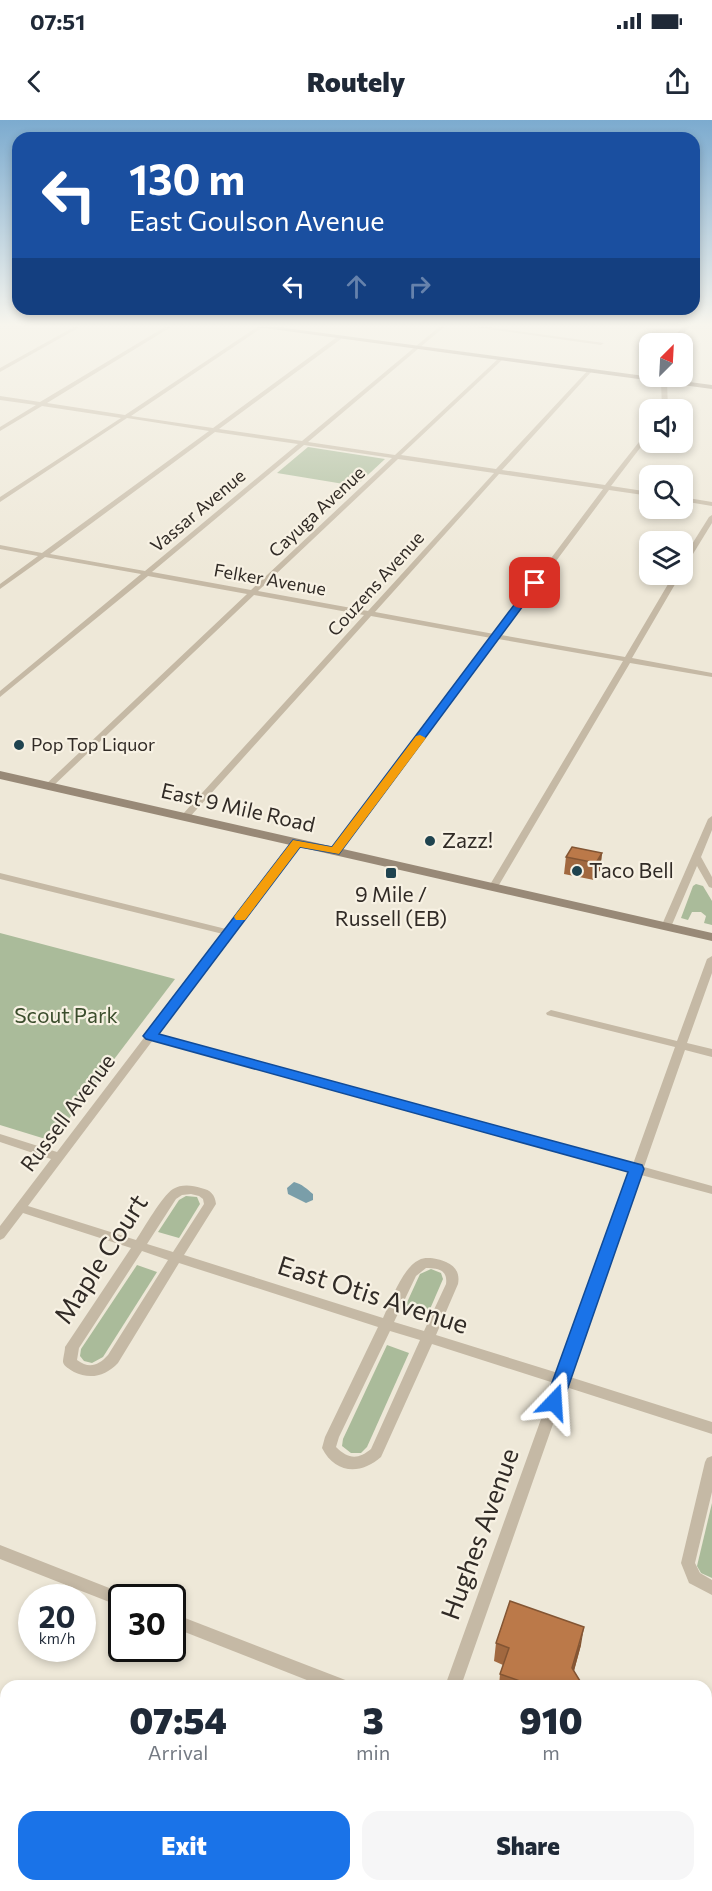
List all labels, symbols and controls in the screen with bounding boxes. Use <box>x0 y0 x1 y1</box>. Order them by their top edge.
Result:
text: 07:51 <box>30 8 85 35</box>
icon: back <box>18 65 51 98</box>
text: Routely <box>307 65 405 98</box>
icon: share <box>661 65 694 98</box>
text: 130 m <box>129 152 245 204</box>
icon: left <box>30 156 108 234</box>
text: East Goulson Avenue <box>129 204 385 237</box>
icon: left <box>277 270 310 303</box>
icon: ahead <box>340 270 373 303</box>
icon: right <box>403 270 436 303</box>
north arrow <box>639 333 693 387</box>
map controls <box>639 333 693 585</box>
button: sound <box>639 399 693 453</box>
street label: Cayuga Avenue <box>264 461 369 561</box>
street label: Vassar Avenue <box>145 464 249 556</box>
button: search <box>639 465 693 519</box>
street label: Couzens Avenue <box>322 526 428 640</box>
button: layers <box>639 531 693 585</box>
pin <box>509 557 560 608</box>
street label: Felker Avenue <box>212 558 328 600</box>
icon: arrive <box>518 566 551 599</box>
place label: Pop Top Liquor <box>31 733 155 755</box>
marker: Pop Top Liquor <box>12 738 26 752</box>
street label: East 9 Mile Road <box>159 777 318 836</box>
place label: Zazz! <box>442 827 493 852</box>
marker: Zazz! <box>423 834 437 848</box>
place label: Taco Bell <box>589 857 674 882</box>
marker: Taco Bell <box>570 864 584 878</box>
marker: 9 Mile / Russell (EB) <box>384 866 398 880</box>
place label: 9 Mile / Russell (EB) <box>335 881 447 930</box>
park label: Scout Park <box>14 1002 118 1027</box>
street label: Russell Avenue <box>15 1048 119 1176</box>
street label: Maple Court <box>46 1188 153 1329</box>
street label: East Otis Avenue <box>274 1248 473 1339</box>
position arrow <box>522 1370 586 1434</box>
street label: Hughes Avenue <box>433 1444 524 1623</box>
speed limit sign: 30 <box>108 1584 186 1662</box>
text: 20 <box>39 1597 75 1634</box>
text: km/h <box>39 1629 75 1647</box>
text: 07:54 <box>129 1697 227 1741</box>
text: 3 <box>362 1697 384 1741</box>
text: 910 <box>519 1697 583 1741</box>
text: Arrival <box>148 1740 208 1764</box>
text: min <box>356 1740 390 1764</box>
text: m <box>542 1740 560 1764</box>
button: Exit <box>18 1811 350 1880</box>
button: Share <box>362 1811 694 1880</box>

